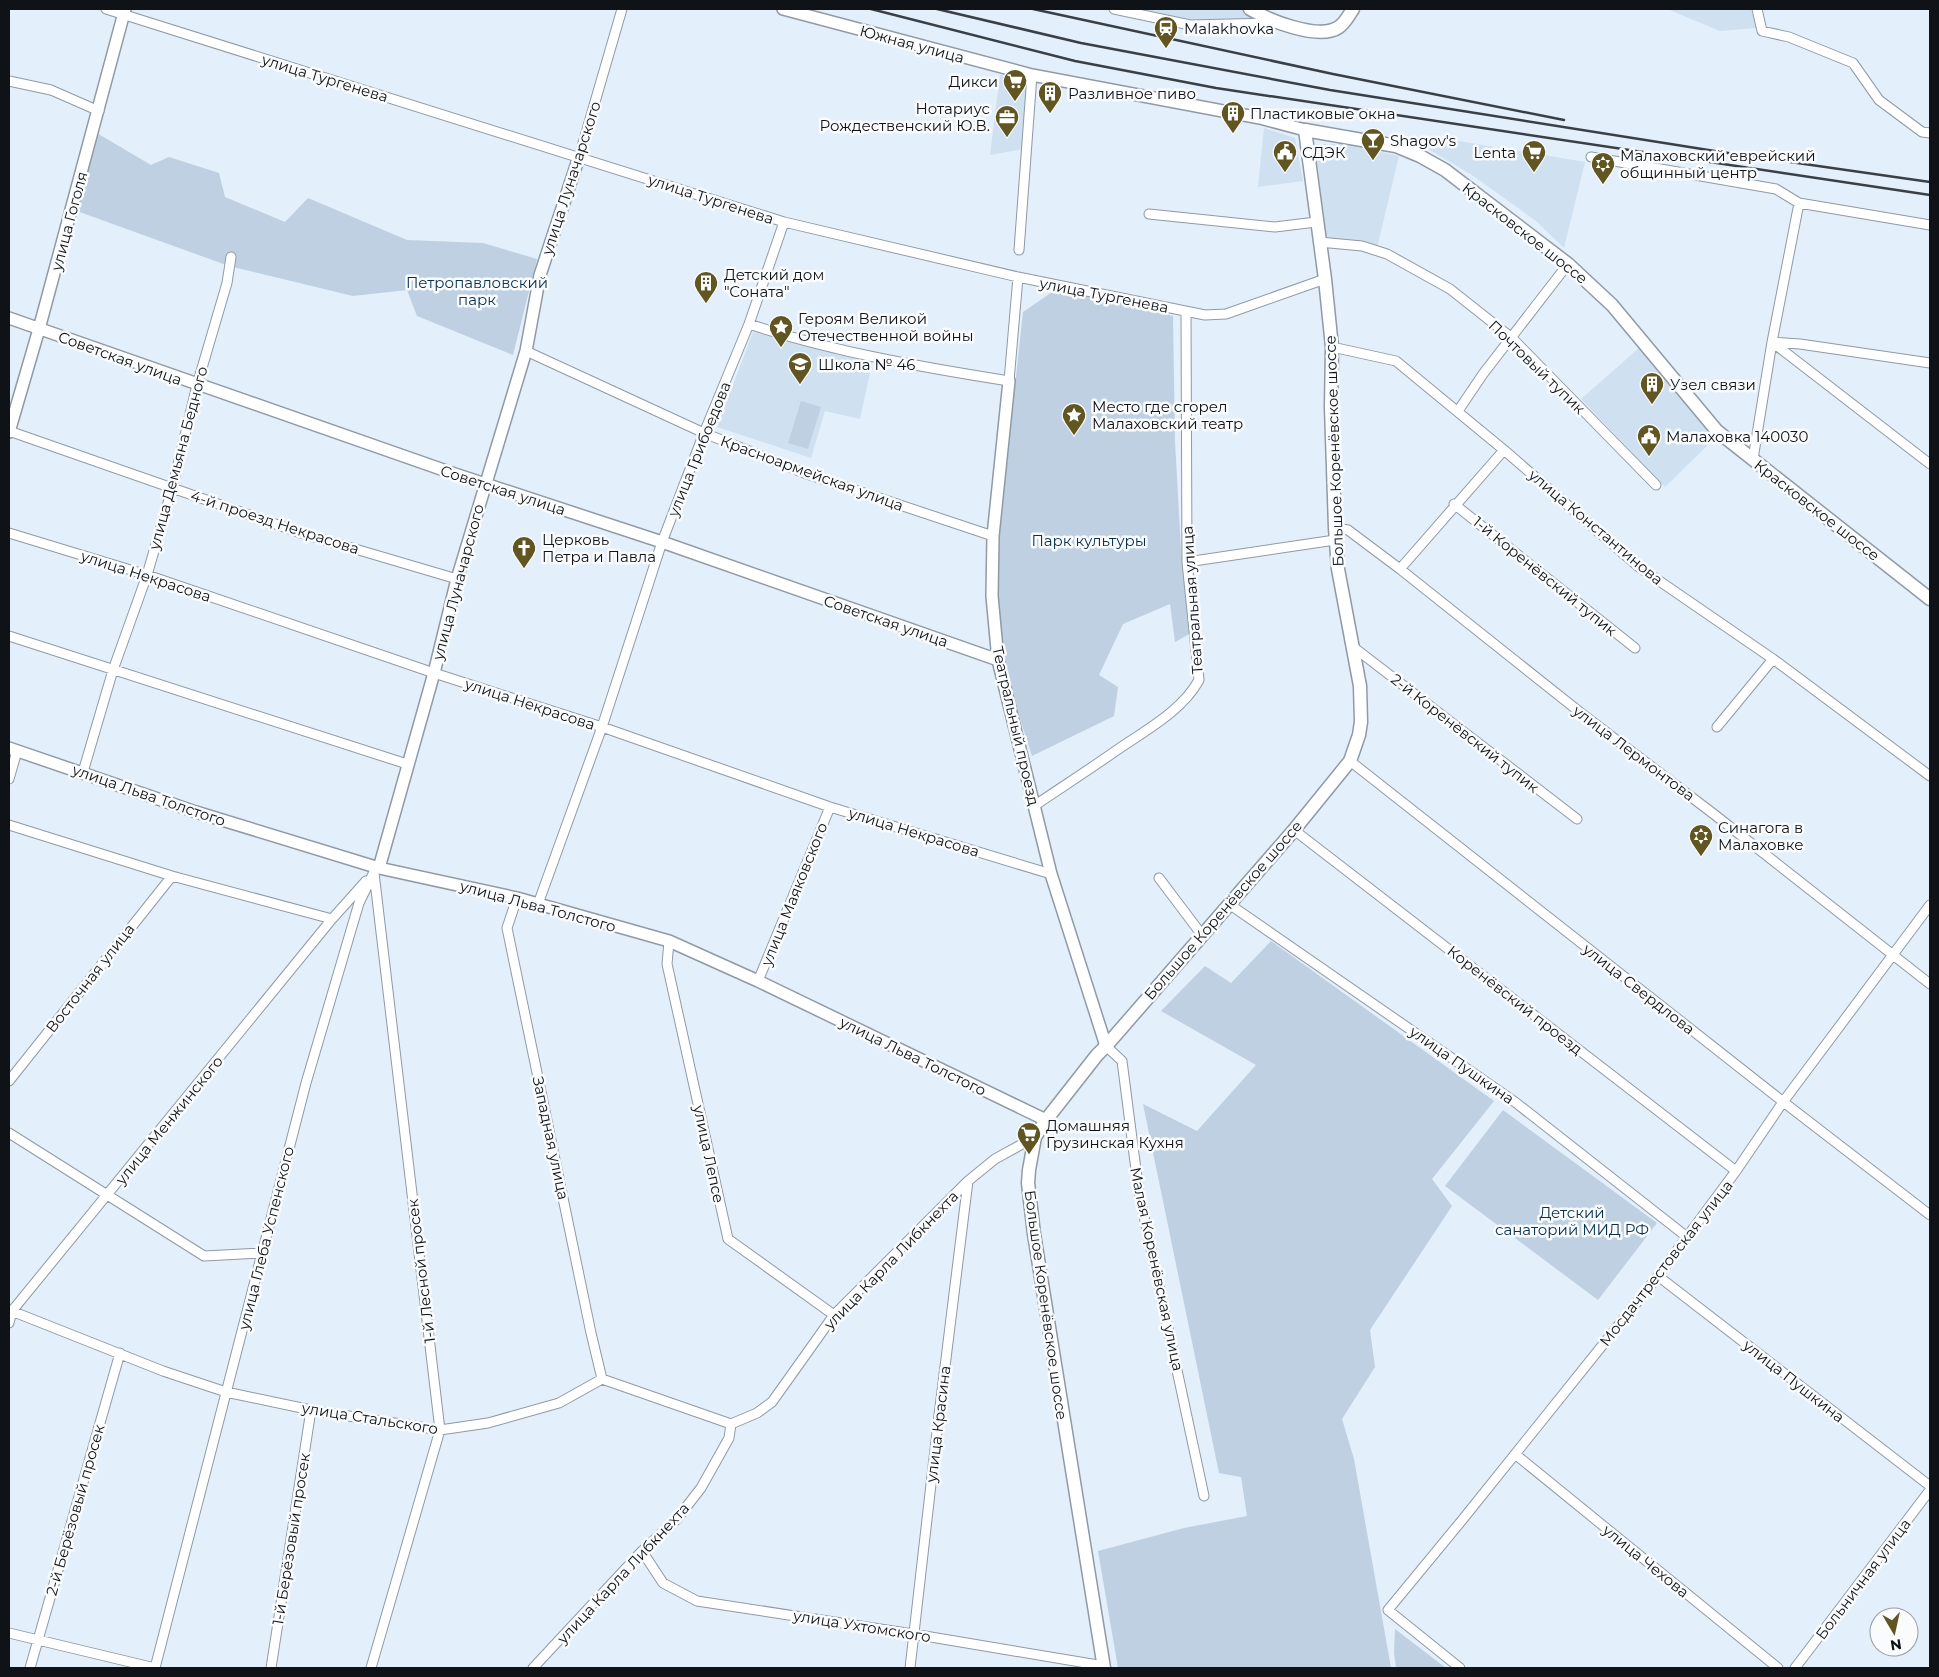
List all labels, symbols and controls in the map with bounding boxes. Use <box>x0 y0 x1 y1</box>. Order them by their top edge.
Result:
station icon: Malakhovka <box>1153 15 1179 49</box>
place label: Malakhovka <box>1184 19 1274 38</box>
street label: Южная улица <box>858 21 966 67</box>
street label: улица Тургенева <box>259 49 390 106</box>
supermarket icon: Дикси <box>1002 68 1028 102</box>
place label: Дикси <box>949 72 998 91</box>
building icon: Разливное пиво <box>1037 80 1063 114</box>
place label: Разливное пиво <box>1068 84 1196 103</box>
street label: улица Луначарского <box>537 99 605 258</box>
place label: Нотариус Рождественский Ю.В. <box>820 99 990 135</box>
building icon: Пластиковые окна <box>1220 100 1246 134</box>
office icon: Нотариус Рождественский Ю.В. <box>994 104 1020 138</box>
place label: Пластиковые окна <box>1250 104 1396 123</box>
bar icon: Shagov's <box>1360 127 1386 161</box>
place label: Shagov's <box>1390 131 1456 150</box>
public building icon: СДЭК <box>1272 139 1298 173</box>
supermarket icon: Lenta <box>1521 139 1547 173</box>
place label: СДЭК <box>1302 143 1346 162</box>
place label: Lenta <box>1473 143 1516 162</box>
place label: Малаховский еврейский общинный центр <box>1620 146 1816 182</box>
synagogue icon: Малаховский еврейский общинный центр <box>1590 151 1616 185</box>
street label: улица Гоголя <box>46 169 91 274</box>
street label: улица Тургенева <box>645 169 776 228</box>
street label: Красковское шоссе <box>1458 178 1592 288</box>
place label: Детский дом "Соната" <box>724 265 824 301</box>
building icon: Детский дом "Соната" <box>693 270 719 304</box>
park label: Петропавловский парк <box>406 273 548 309</box>
street label: улица Тургенева <box>1037 273 1170 317</box>
place label: Героям Великой Отечественной войны <box>798 309 974 345</box>
place icon: Героям Великой Отечественной войны <box>768 314 794 348</box>
street label: Почтовый тупик <box>1485 316 1589 418</box>
street label: Советская улица <box>56 327 184 389</box>
street label: Большое Коренёвское шоссе <box>1320 335 1348 567</box>
school or university icon: Школа № 46 <box>787 351 813 385</box>
place label: Школа № 46 <box>818 355 916 374</box>
street label: улица Демьяна Бедного <box>144 364 212 553</box>
building icon: Узел связи <box>1639 371 1665 405</box>
place label: Узел связи <box>1670 375 1756 394</box>
street label: улица Грибоедова <box>663 379 735 520</box>
place label: Место где сгорел Малаховский театр <box>1092 397 1243 433</box>
place icon: Место где сгорел Малаховский театр <box>1061 402 1087 436</box>
public building icon: Малаховка 140030 <box>1636 423 1662 457</box>
place label: Малаховка 140030 <box>1666 427 1808 446</box>
street label: Красноармейская улица <box>718 431 906 515</box>
street label: Красковское шоссе <box>1750 455 1884 565</box>
street label: Советская улица <box>438 461 568 519</box>
street label: улица Константинова <box>1524 465 1667 589</box>
street label: 4-й проезд Некрасова <box>188 486 362 558</box>
street label: улица Луначарского <box>428 502 488 663</box>
street label: 1-й Коренёвский тупик <box>1469 512 1621 640</box>
street label: Театральная улица <box>1177 525 1207 675</box>
place label: Церковь Петра и Павла <box>542 530 656 566</box>
park label: Парк культуры <box>1031 531 1147 550</box>
church icon: Церковь Петра и Павла <box>511 535 537 569</box>
street label: улица Некрасова <box>78 546 213 606</box>
street label: Советская улица <box>821 591 951 651</box>
street label: Театральный проезд <box>988 644 1044 808</box>
street label: 2-й Коренёвский тупик <box>1387 669 1543 797</box>
street label: улица Некрасова <box>462 674 597 734</box>
street label: улица Лермонтова <box>1568 700 1699 805</box>
street label: улица Льва Толстого <box>69 760 228 830</box>
street label: улица Некрасова <box>845 803 982 861</box>
street label: Большое Коренёвское шоссе <box>1140 816 1306 1004</box>
place label: Синагога в Малаховке <box>1718 818 1803 854</box>
street label: улица Маяковского <box>756 820 831 969</box>
synagogue icon: Синагога в Малаховке <box>1688 823 1714 857</box>
street label: улица Льва Толстого <box>457 876 618 936</box>
street label: Восточная улица <box>42 920 138 1036</box>
street label: улица Свердлова <box>1578 939 1699 1039</box>
street label: Коренёвский проезд <box>1444 941 1587 1059</box>
street label: улица Льва Толстого <box>836 1012 989 1100</box>
street label: улица Пушкина <box>1405 1021 1518 1108</box>
street label: улица Менжинского <box>111 1052 227 1189</box>
street label: Западная улица <box>529 1075 573 1201</box>
street label: улица Лепсе <box>689 1102 729 1205</box>
place label: Домашняя Грузинская Кухня <box>1046 1116 1184 1152</box>
supermarket icon: Домашняя Грузинская Кухня <box>1016 1121 1042 1155</box>
street label: улица Глеба Успенского <box>234 1144 298 1333</box>
street label: Малая Коренёвская улица <box>1126 1165 1188 1373</box>
street label: Мосдачтрестовская улица <box>1595 1176 1737 1350</box>
street label: улица Карла Либкнехта <box>819 1187 962 1334</box>
street label: Большое Коренёвское шоссе <box>1020 1189 1072 1421</box>
street label: 1-й Лесной просек <box>403 1198 439 1344</box>
park label: Детский санаторий МИД РФ <box>1495 1203 1649 1239</box>
street label: улица Пушкина <box>1739 1335 1848 1426</box>
street label: улица Красина <box>921 1364 955 1485</box>
street label: улица Стальского <box>299 1398 440 1438</box>
street label: 2-й Берёзовый просек <box>41 1422 109 1598</box>
street label: 1-й Берёзовый просек <box>268 1451 314 1626</box>
street label: улица Карла Либкнехта <box>552 1499 693 1648</box>
street label: Больничная улица <box>1811 1515 1915 1643</box>
street label: улица Чехова <box>1598 1520 1693 1602</box>
street label: улица Ухтомского <box>791 1606 932 1646</box>
north arrow <box>1869 1607 1919 1657</box>
text: N <box>1889 1635 1903 1655</box>

